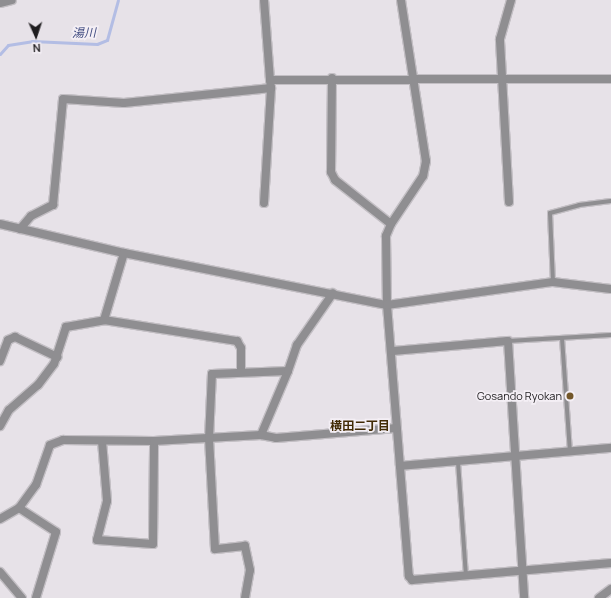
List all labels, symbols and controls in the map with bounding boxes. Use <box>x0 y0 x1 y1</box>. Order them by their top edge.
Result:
north arrow <box>16 16 56 56</box>
water label: 湯川 <box>72 26 96 40</box>
text: N <box>32 41 41 56</box>
place label: Gosando Ryokan <box>477 389 562 403</box>
marker: Gosando Ryokan <box>565 391 575 401</box>
district label: 横田二丁目 <box>330 419 390 433</box>

